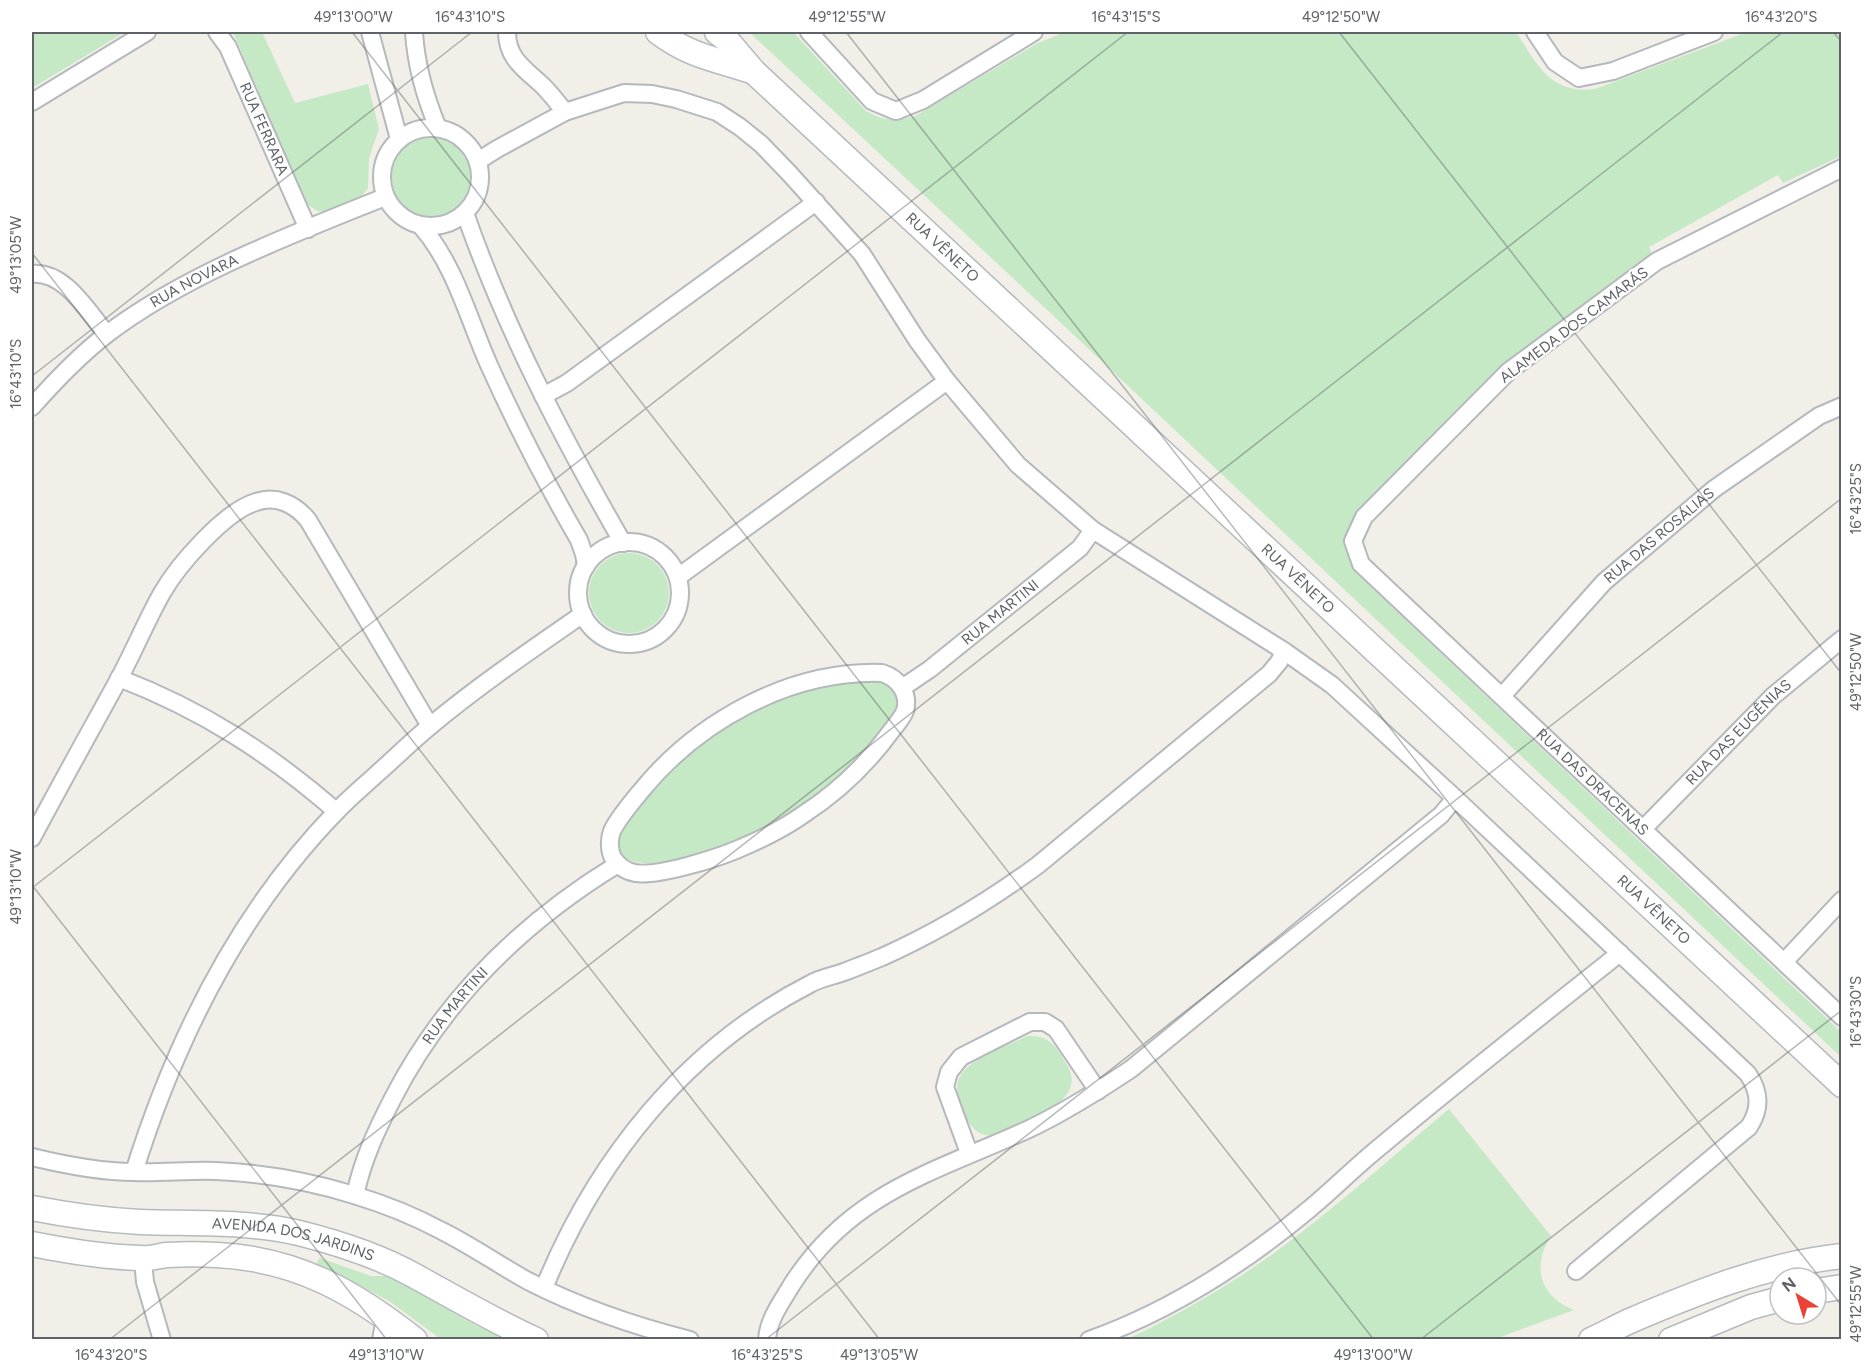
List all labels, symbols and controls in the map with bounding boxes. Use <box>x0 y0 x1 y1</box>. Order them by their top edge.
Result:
text: 49°13'00"W <box>313 8 393 26</box>
text: 16°43'10"S <box>435 8 505 26</box>
text: 49°12'55"W <box>808 8 886 26</box>
text: 16°43'15"S <box>1091 8 1161 26</box>
text: 49°12'50"W <box>1302 8 1381 26</box>
text: 16°43'20"S <box>1745 8 1817 26</box>
street label: RUA FERRARA <box>236 80 292 178</box>
street label: RUA VÊNETO <box>902 209 983 286</box>
text: 49°13'05"W <box>7 215 25 294</box>
street label: RUA NOVARA <box>147 251 241 311</box>
street label: ALAMEDA DOS CAMARÁS <box>1496 263 1652 387</box>
text: 16°43'10"S <box>7 339 25 409</box>
text: 16°43'25"S <box>1847 463 1865 535</box>
street label: RUA DAS ROSÁLIAS <box>1600 484 1718 587</box>
street label: RUA VÊNETO <box>1258 540 1338 617</box>
street label: RUA MARTINI <box>958 576 1042 649</box>
text: 49°12'50"W <box>1847 632 1865 711</box>
street label: RUA DAS EUGÊNIAS <box>1682 676 1795 789</box>
street label: RUA DAS DRACENAS <box>1533 725 1652 839</box>
text: 49°13'10"W <box>7 849 25 925</box>
street label: RUA VÊNETO <box>1613 871 1694 948</box>
street label: RUA MARTINI <box>419 963 492 1048</box>
text: 16°43'30"S <box>1847 976 1865 1048</box>
street label: AVENIDA DOS JARDINS <box>212 1214 377 1265</box>
text: 49°12'55"W <box>1847 1265 1865 1343</box>
north arrow <box>1768 1266 1828 1326</box>
text: N <box>1778 1273 1800 1296</box>
text: 16°43'20"S <box>75 1346 147 1364</box>
text: 49°13'10"W <box>348 1346 424 1364</box>
text: 16°43'25"S <box>731 1346 803 1364</box>
text: 49°13'05"W <box>840 1346 919 1364</box>
text: 49°13'00"W <box>1333 1346 1413 1364</box>

